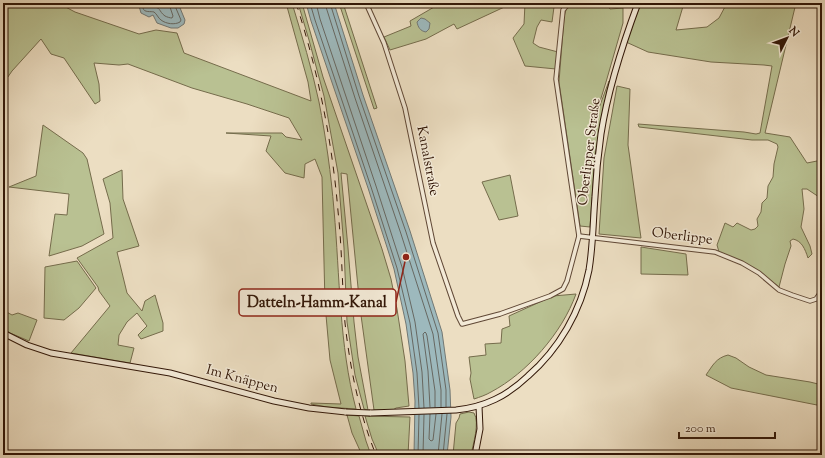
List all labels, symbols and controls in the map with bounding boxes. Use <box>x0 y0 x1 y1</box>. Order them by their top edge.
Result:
north arrow <box>767 18 807 58</box>
text: N <box>784 23 803 41</box>
street label: Oberlipper Straße <box>573 97 607 207</box>
street label: Kanalstraße <box>410 124 444 198</box>
street label: Oberlippe <box>650 223 714 251</box>
callout: Datteln-Hamm-Kanal <box>239 289 396 316</box>
text: Datteln-Hamm-Kanal <box>247 293 388 314</box>
street label: Im Knäppen <box>204 361 280 399</box>
scale bar <box>679 414 775 440</box>
text: 200 m <box>685 420 716 438</box>

